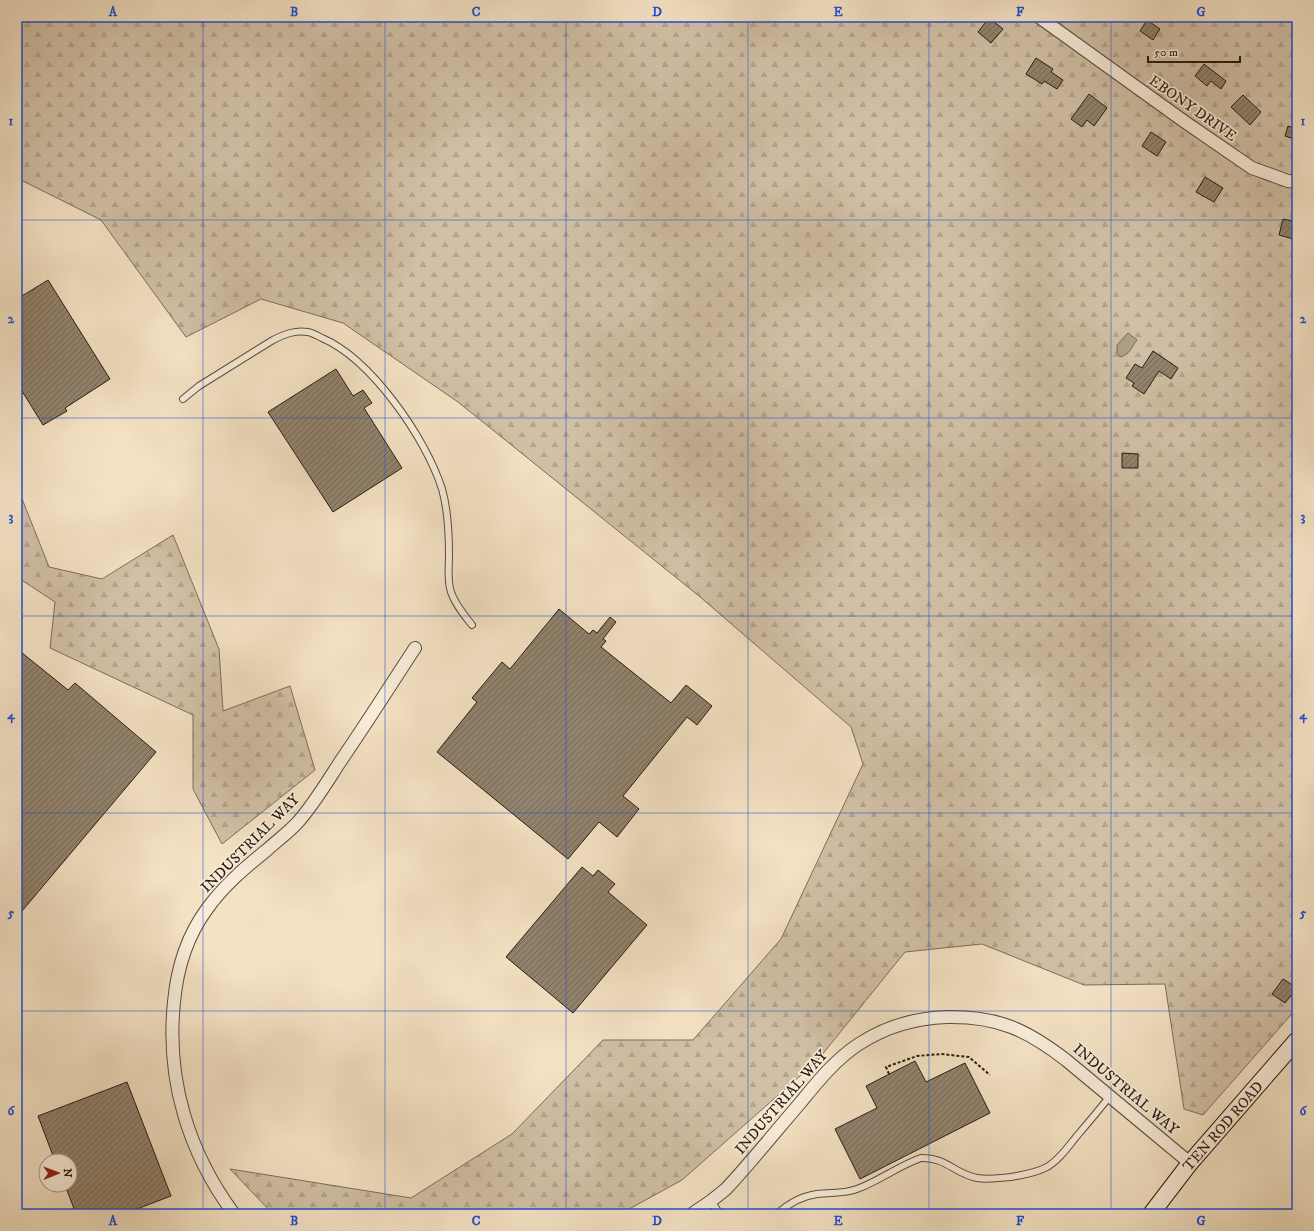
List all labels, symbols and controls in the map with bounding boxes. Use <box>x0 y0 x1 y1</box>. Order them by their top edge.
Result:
text: A <box>108 4 118 20</box>
text: B <box>290 4 298 20</box>
text: C <box>472 4 481 20</box>
text: D <box>652 4 662 20</box>
text: E <box>833 4 843 20</box>
text: F <box>1016 4 1025 20</box>
text: G <box>1196 4 1206 20</box>
scale bar <box>1148 38 1240 64</box>
text: 50 m <box>1154 45 1178 60</box>
street label: EBONY DRIVE <box>1145 71 1241 146</box>
text: 1 <box>9 113 14 129</box>
text: 1 <box>1301 113 1306 129</box>
text: 2 <box>8 311 15 327</box>
text: 2 <box>1300 311 1307 327</box>
text: 3 <box>9 509 14 525</box>
text: 3 <box>1301 509 1306 525</box>
text: 4 <box>6 707 15 724</box>
text: 4 <box>1298 707 1307 724</box>
street label: INDUSTRIAL WAY <box>197 790 304 897</box>
text: 5 <box>7 905 15 921</box>
text: 5 <box>1299 905 1307 921</box>
street label: INDUSTRIAL WAY <box>1069 1040 1183 1139</box>
street label: INDUSTRIAL WAY <box>731 1046 832 1158</box>
street label: TEN ROD ROAD <box>1179 1077 1268 1175</box>
text: 6 <box>8 1103 16 1119</box>
text: 6 <box>1300 1103 1308 1119</box>
north arrow <box>38 1153 78 1193</box>
text: N <box>60 1168 74 1177</box>
text: A <box>108 1213 118 1229</box>
text: B <box>290 1213 298 1229</box>
text: C <box>472 1213 481 1229</box>
text: D <box>652 1213 662 1229</box>
text: E <box>833 1213 843 1229</box>
text: F <box>1016 1213 1025 1229</box>
text: G <box>1196 1213 1206 1229</box>

